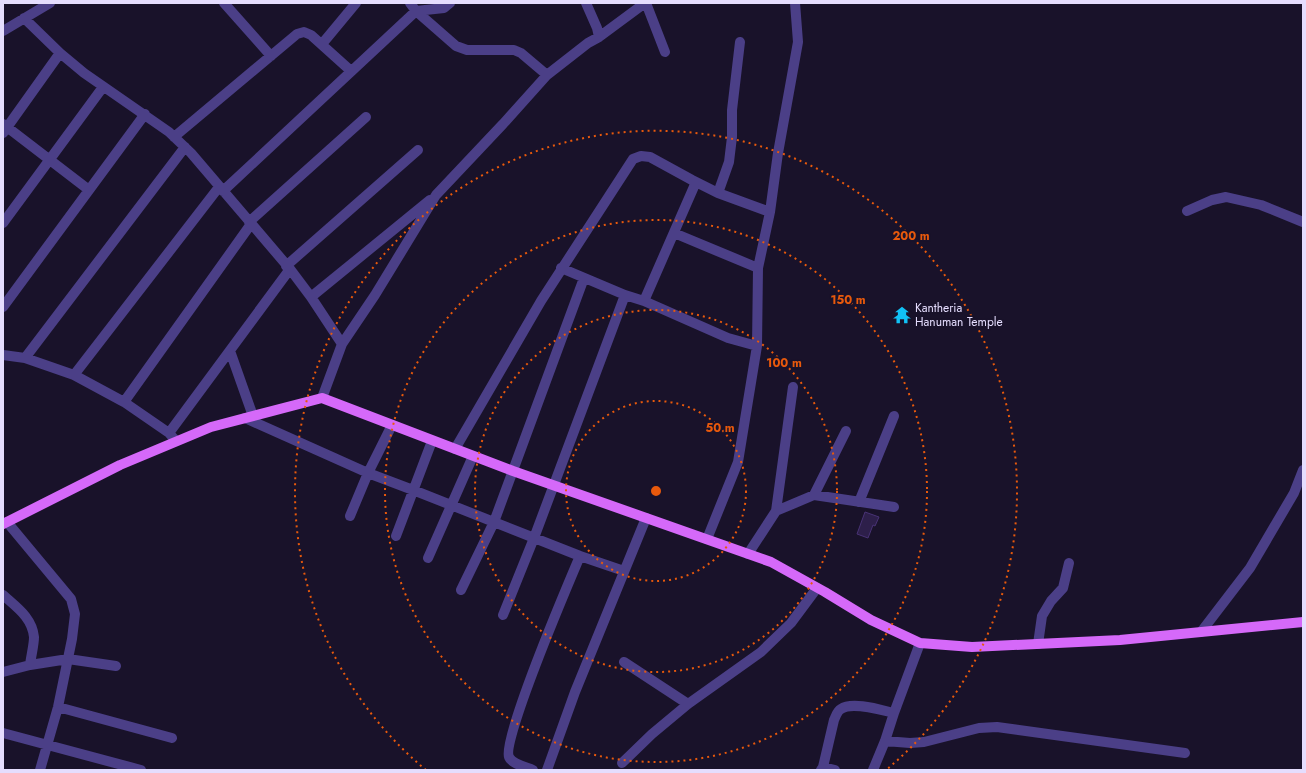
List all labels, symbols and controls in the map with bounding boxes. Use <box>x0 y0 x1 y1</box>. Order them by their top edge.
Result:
text: 200 m <box>892 227 930 245</box>
text: 150 m <box>830 291 866 309</box>
place label: Kantheria Hanuman Temple <box>915 299 1003 331</box>
temple icon: Kantheria Hanuman Temple <box>892 305 912 325</box>
text: 100 m <box>766 354 802 372</box>
text: 50 m <box>705 419 735 437</box>
centre of rings <box>649 484 663 498</box>

